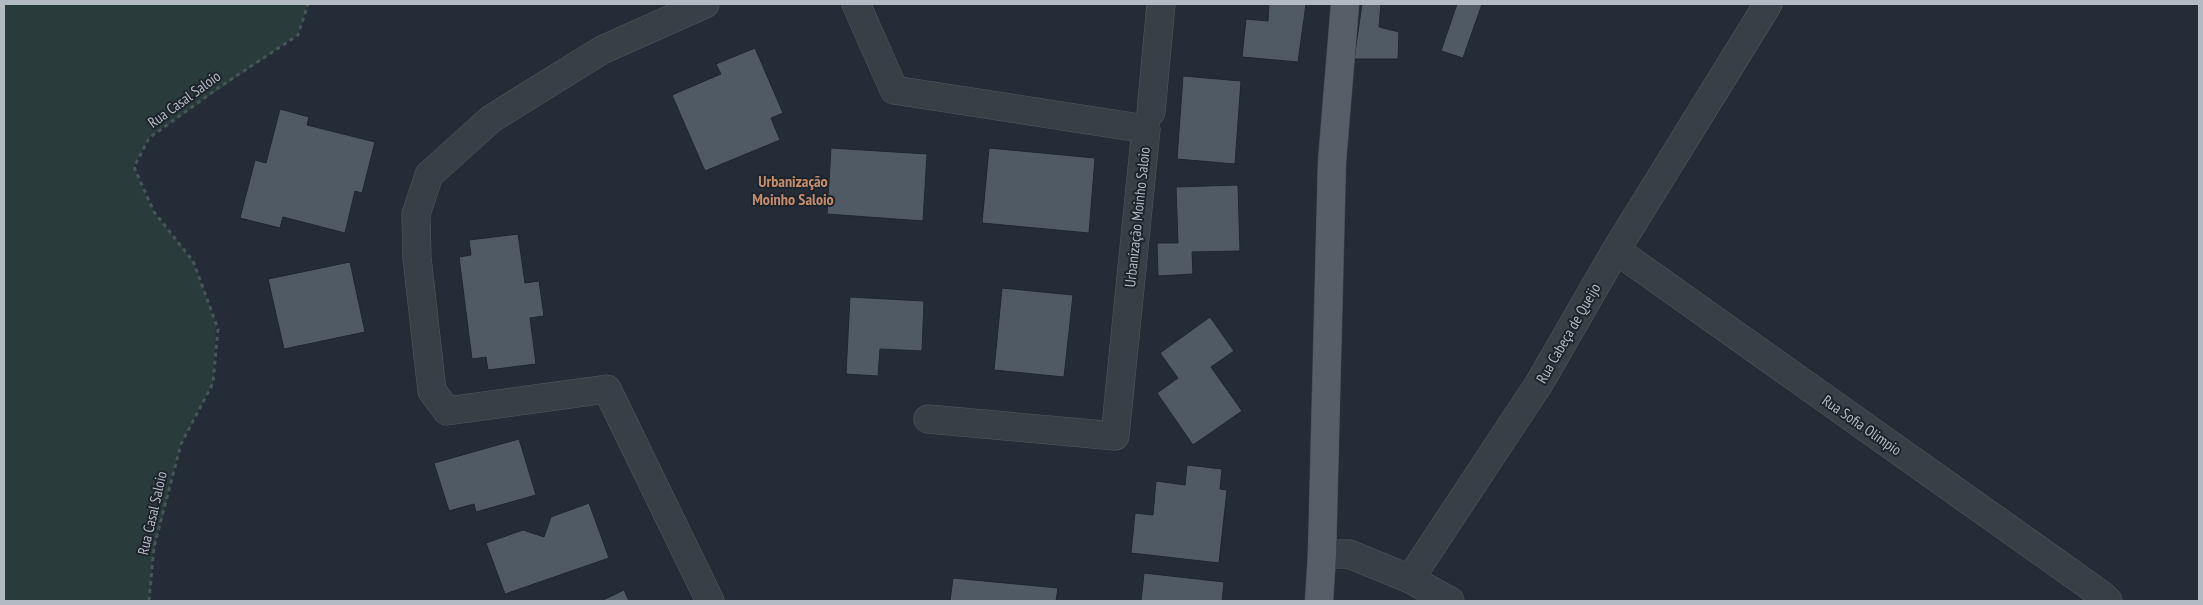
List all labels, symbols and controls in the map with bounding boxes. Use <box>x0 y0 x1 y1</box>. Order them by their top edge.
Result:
street label: Rua Casal Saloio <box>144 66 224 132</box>
street label: Urbanização Moinho Saloio <box>1120 146 1154 288</box>
district label: Urbanização Moinho Saloio <box>752 171 834 209</box>
street label: Rua Cabeça de Queijo <box>1532 280 1604 386</box>
street label: Rua Sofia Olimpio <box>1819 391 1905 459</box>
street label: Rua Casal Saloio <box>133 469 171 557</box>

